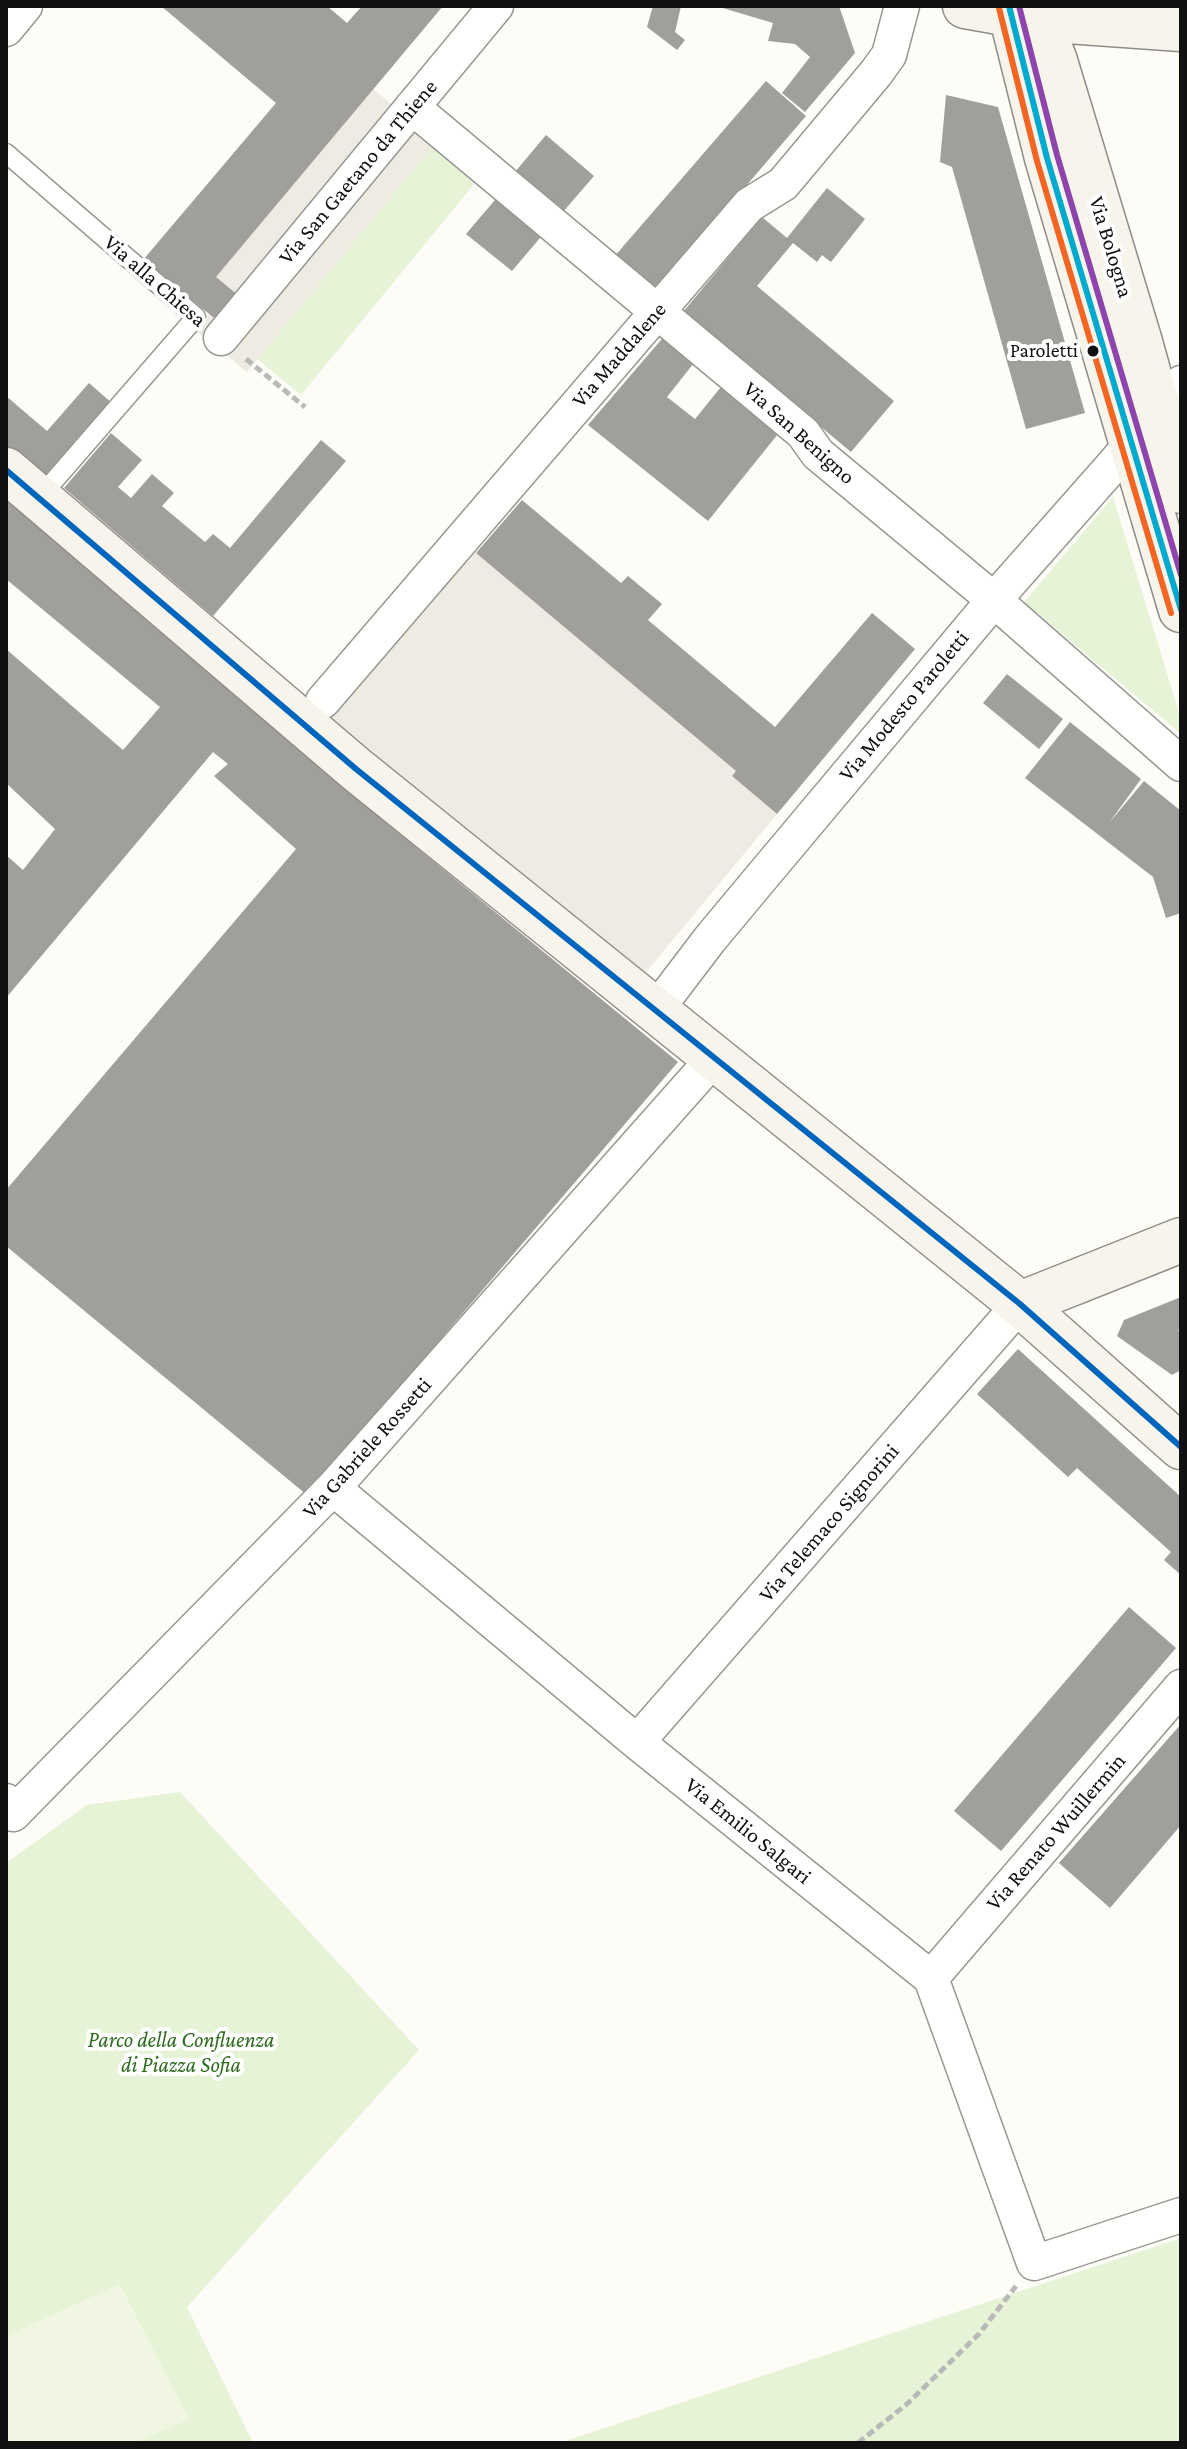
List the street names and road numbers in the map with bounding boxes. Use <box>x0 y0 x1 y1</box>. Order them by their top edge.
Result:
street label: Via San Gaetano da Thiene <box>273 74 443 270</box>
street label: Via Bologna <box>1083 193 1139 301</box>
street label: Via alla Chiesa <box>98 229 212 333</box>
street label: Via Maddalene <box>566 297 672 413</box>
street label: Via San Benigno <box>738 376 860 490</box>
street label: Via Modesto Paroletti <box>833 625 975 787</box>
street label: Via Gabriele Rossetti <box>297 1372 437 1524</box>
street label: Via Telemaco Signorini <box>753 1438 905 1608</box>
street label: Via Renato Wuillermin <box>981 1748 1131 1916</box>
street label: Via Emilio Salgari <box>680 1772 816 1890</box>

